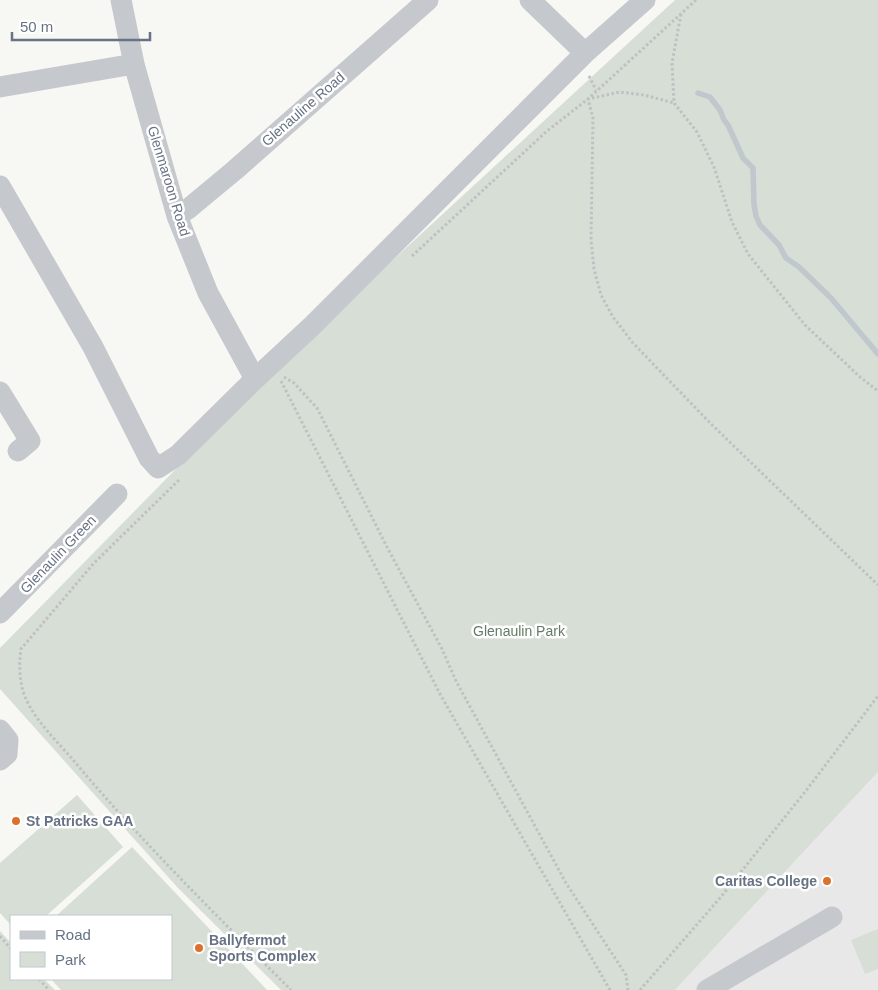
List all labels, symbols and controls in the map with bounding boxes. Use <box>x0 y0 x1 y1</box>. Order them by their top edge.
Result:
scale bar <box>12 10 150 42</box>
text: 50 m <box>20 18 53 35</box>
street label: Glenauline Road <box>258 69 348 149</box>
street label: Glenmaroon Road <box>145 124 193 238</box>
street label: Glenaulin Green <box>17 512 99 596</box>
park label: Glenaulin Park <box>473 623 566 639</box>
place label: St Patricks GAA <box>26 813 133 829</box>
marker: St Patricks GAA <box>10 815 22 827</box>
place label: Caritas College <box>715 873 817 889</box>
marker: Caritas College <box>821 875 833 887</box>
legend <box>10 915 172 980</box>
text: Road <box>55 926 91 943</box>
place label: Ballyfermot Sports Complex <box>209 932 317 964</box>
marker: Ballyfermot Sports Complex <box>193 942 205 954</box>
text: Park <box>55 951 86 968</box>

